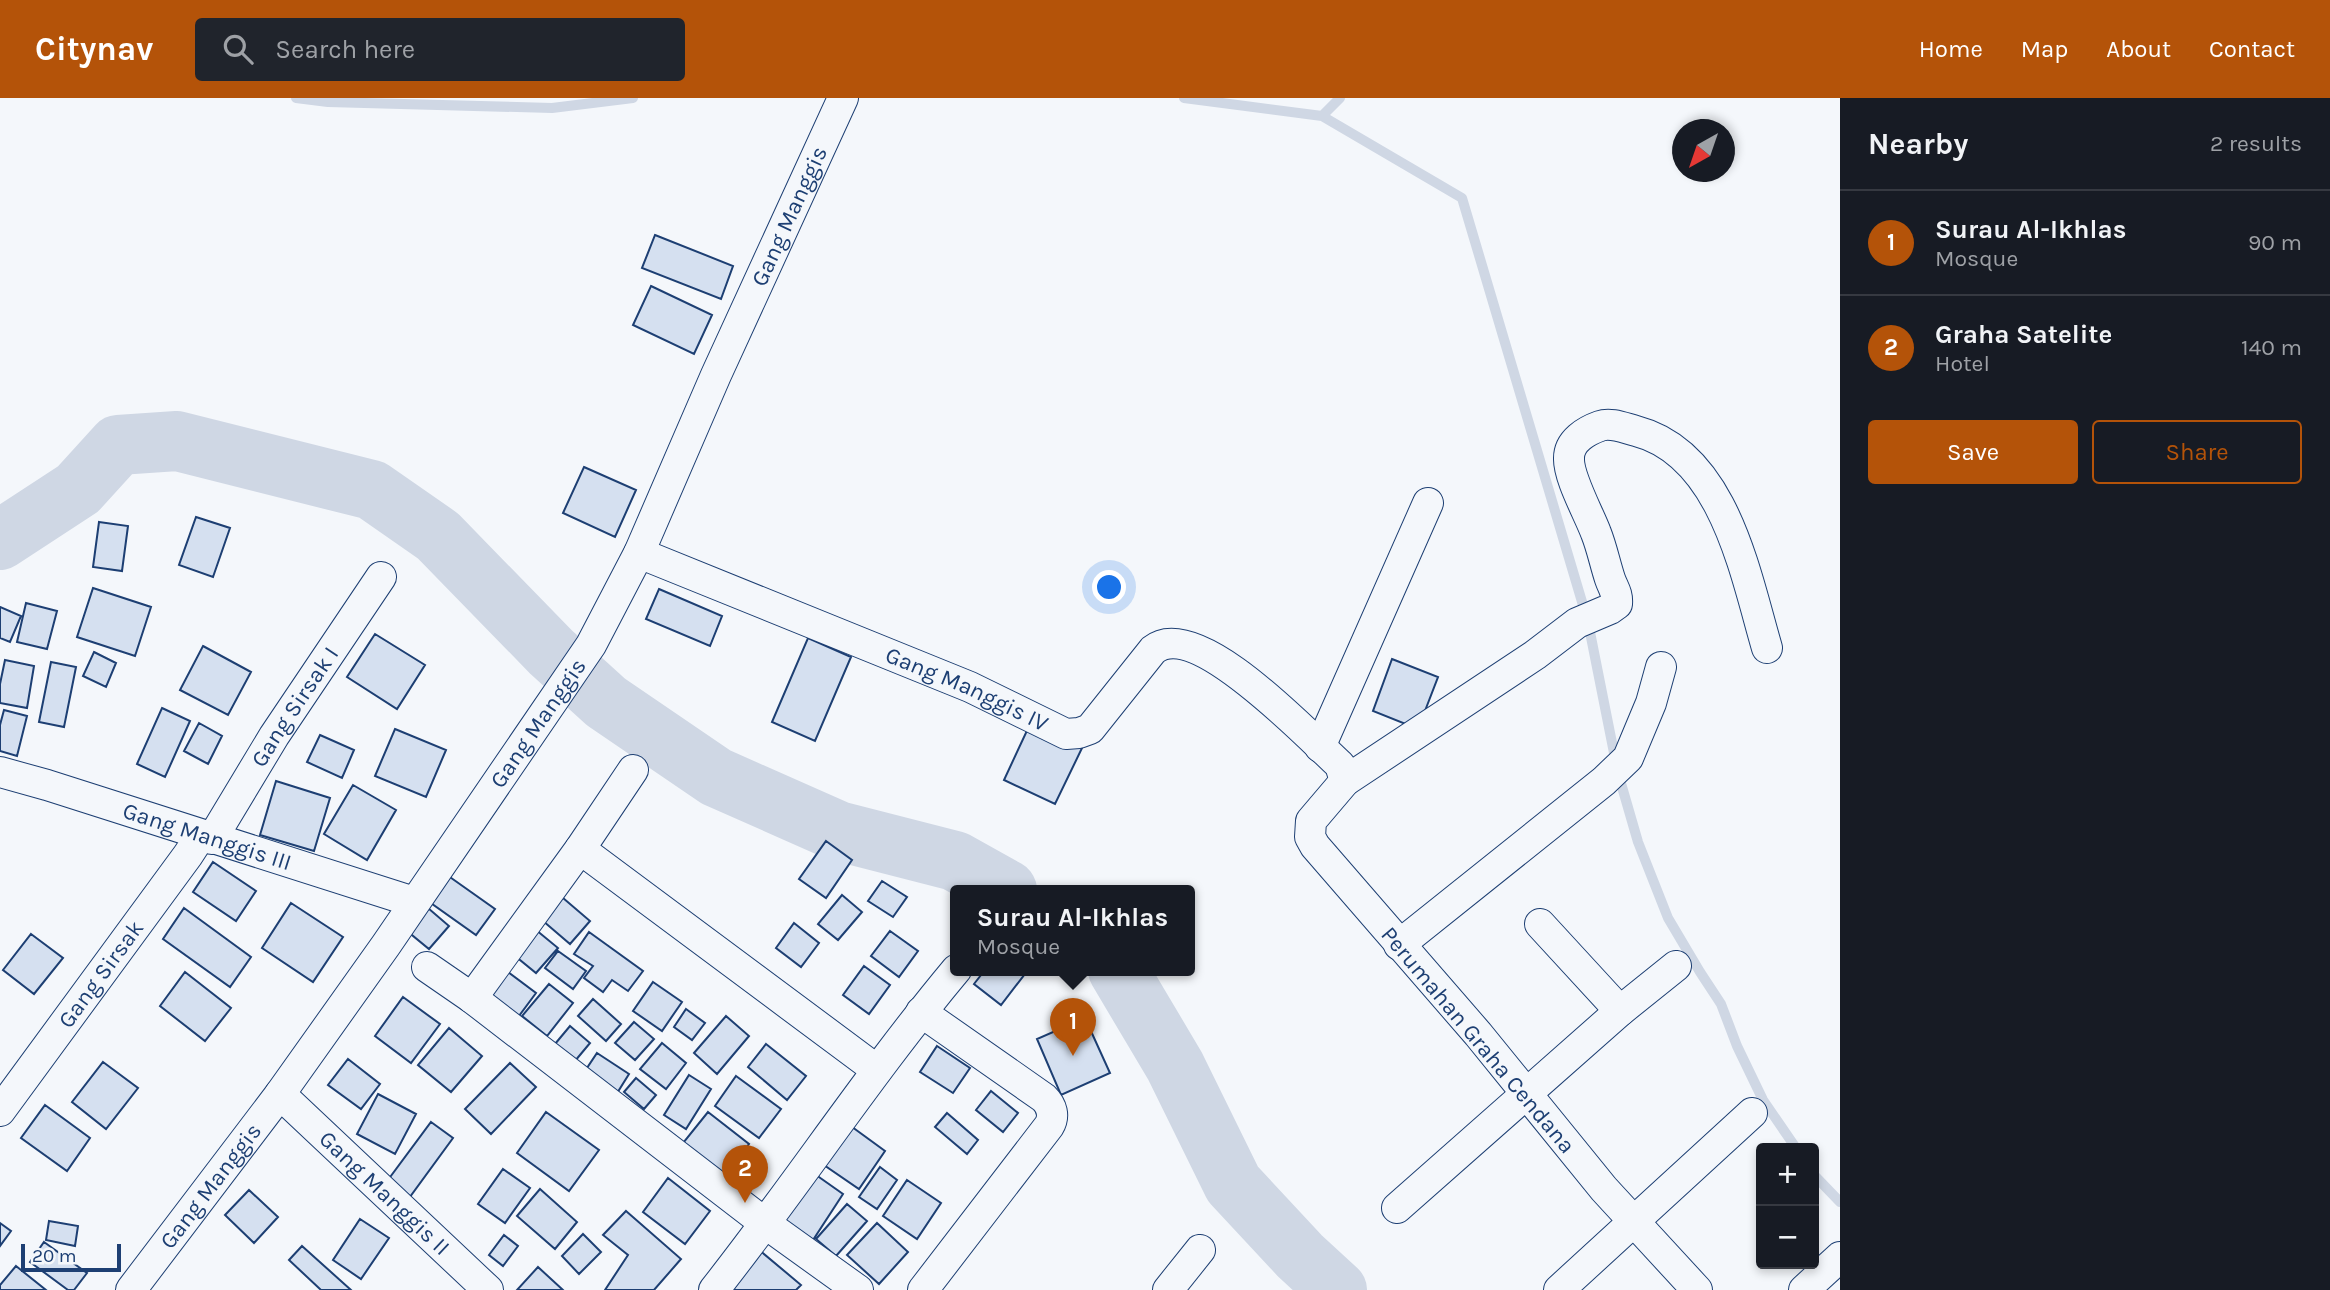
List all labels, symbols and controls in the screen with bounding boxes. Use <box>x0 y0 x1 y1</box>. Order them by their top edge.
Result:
search box <box>195 18 685 81</box>
text: Citynav <box>35 30 153 68</box>
icon: search <box>219 30 257 68</box>
text: Search here <box>275 34 415 65</box>
text: Home <box>1919 35 1983 63</box>
text: Map <box>2021 35 2068 63</box>
text: About <box>2106 35 2171 63</box>
text: Contact <box>2209 35 2295 63</box>
north arrow <box>1672 119 1735 182</box>
text: Nearby <box>1868 126 1968 162</box>
text: 2 results <box>2210 130 2302 157</box>
street label: Gang Manggis <box>745 142 833 290</box>
text: Surau Al-Ikhlas <box>1935 214 2126 245</box>
text: 1 <box>1887 229 1895 256</box>
text: 90 m <box>2248 229 2302 256</box>
text: Mosque <box>1935 245 2018 272</box>
text: Graha Satelite <box>1935 319 2112 350</box>
text: 2 <box>1884 334 1898 361</box>
text: 140 m <box>2241 334 2302 361</box>
text: Hotel <box>1935 350 1990 377</box>
button: Save <box>1868 420 2078 484</box>
button: Share <box>2092 420 2302 484</box>
your location <box>1092 570 1126 604</box>
street label: Gang Sirsak I <box>245 641 344 772</box>
street label: Gang Manggis IV <box>882 641 1053 737</box>
street label: Gang Manggis <box>484 653 591 793</box>
street label: Gang Manggis III <box>120 797 295 876</box>
popup <box>950 885 1195 976</box>
text: Surau Al-Ikhlas <box>977 902 1168 933</box>
street label: Gang Sirsak <box>52 915 149 1033</box>
street label: Perumahan Graha Cendana <box>1375 921 1581 1159</box>
text: Mosque <box>977 933 1060 960</box>
pin: 1 <box>1050 998 1096 1056</box>
street label: Gang Manggis <box>154 1118 267 1254</box>
street label: Gang Manggis II <box>314 1125 456 1261</box>
map controls <box>1756 1143 1819 1269</box>
button: + <box>1756 1143 1819 1206</box>
pin: 2 <box>722 1145 768 1203</box>
button: − <box>1756 1206 1819 1269</box>
scale bar <box>21 1241 121 1273</box>
text: 20 m <box>32 1245 77 1267</box>

